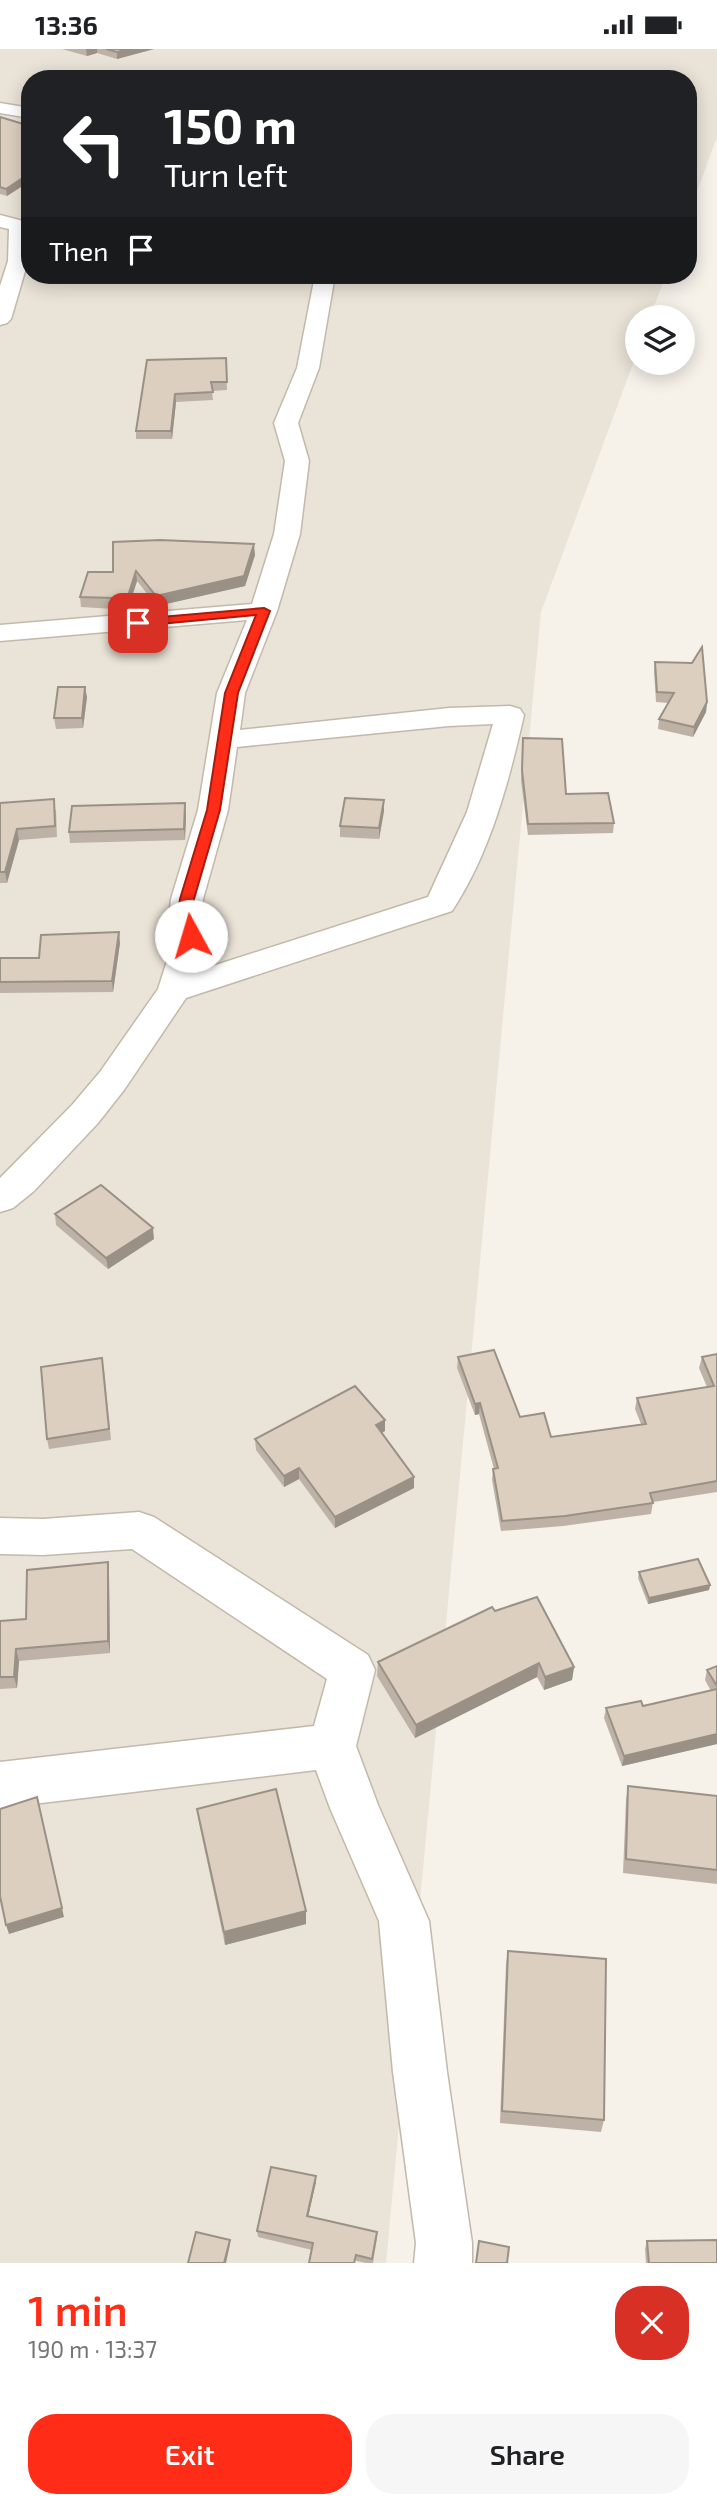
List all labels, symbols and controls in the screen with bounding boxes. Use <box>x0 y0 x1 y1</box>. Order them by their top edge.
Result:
text: 13:36 <box>35 9 98 40</box>
text: 150 m <box>164 95 297 154</box>
icon: left <box>49 98 140 189</box>
text: Turn left <box>164 155 288 193</box>
icon: arrive <box>122 231 160 269</box>
text: Then <box>49 235 108 266</box>
map controls <box>625 305 695 375</box>
button: layers <box>625 305 695 375</box>
pin <box>108 593 168 653</box>
icon: arrive <box>119 604 157 642</box>
position arrow <box>154 899 228 973</box>
text: 1 min <box>28 2284 128 2334</box>
button: close <box>615 2286 689 2360</box>
text: 190 m · 13:37 <box>28 2335 157 2363</box>
button: Exit <box>28 2414 352 2494</box>
button: Share <box>366 2414 689 2494</box>

